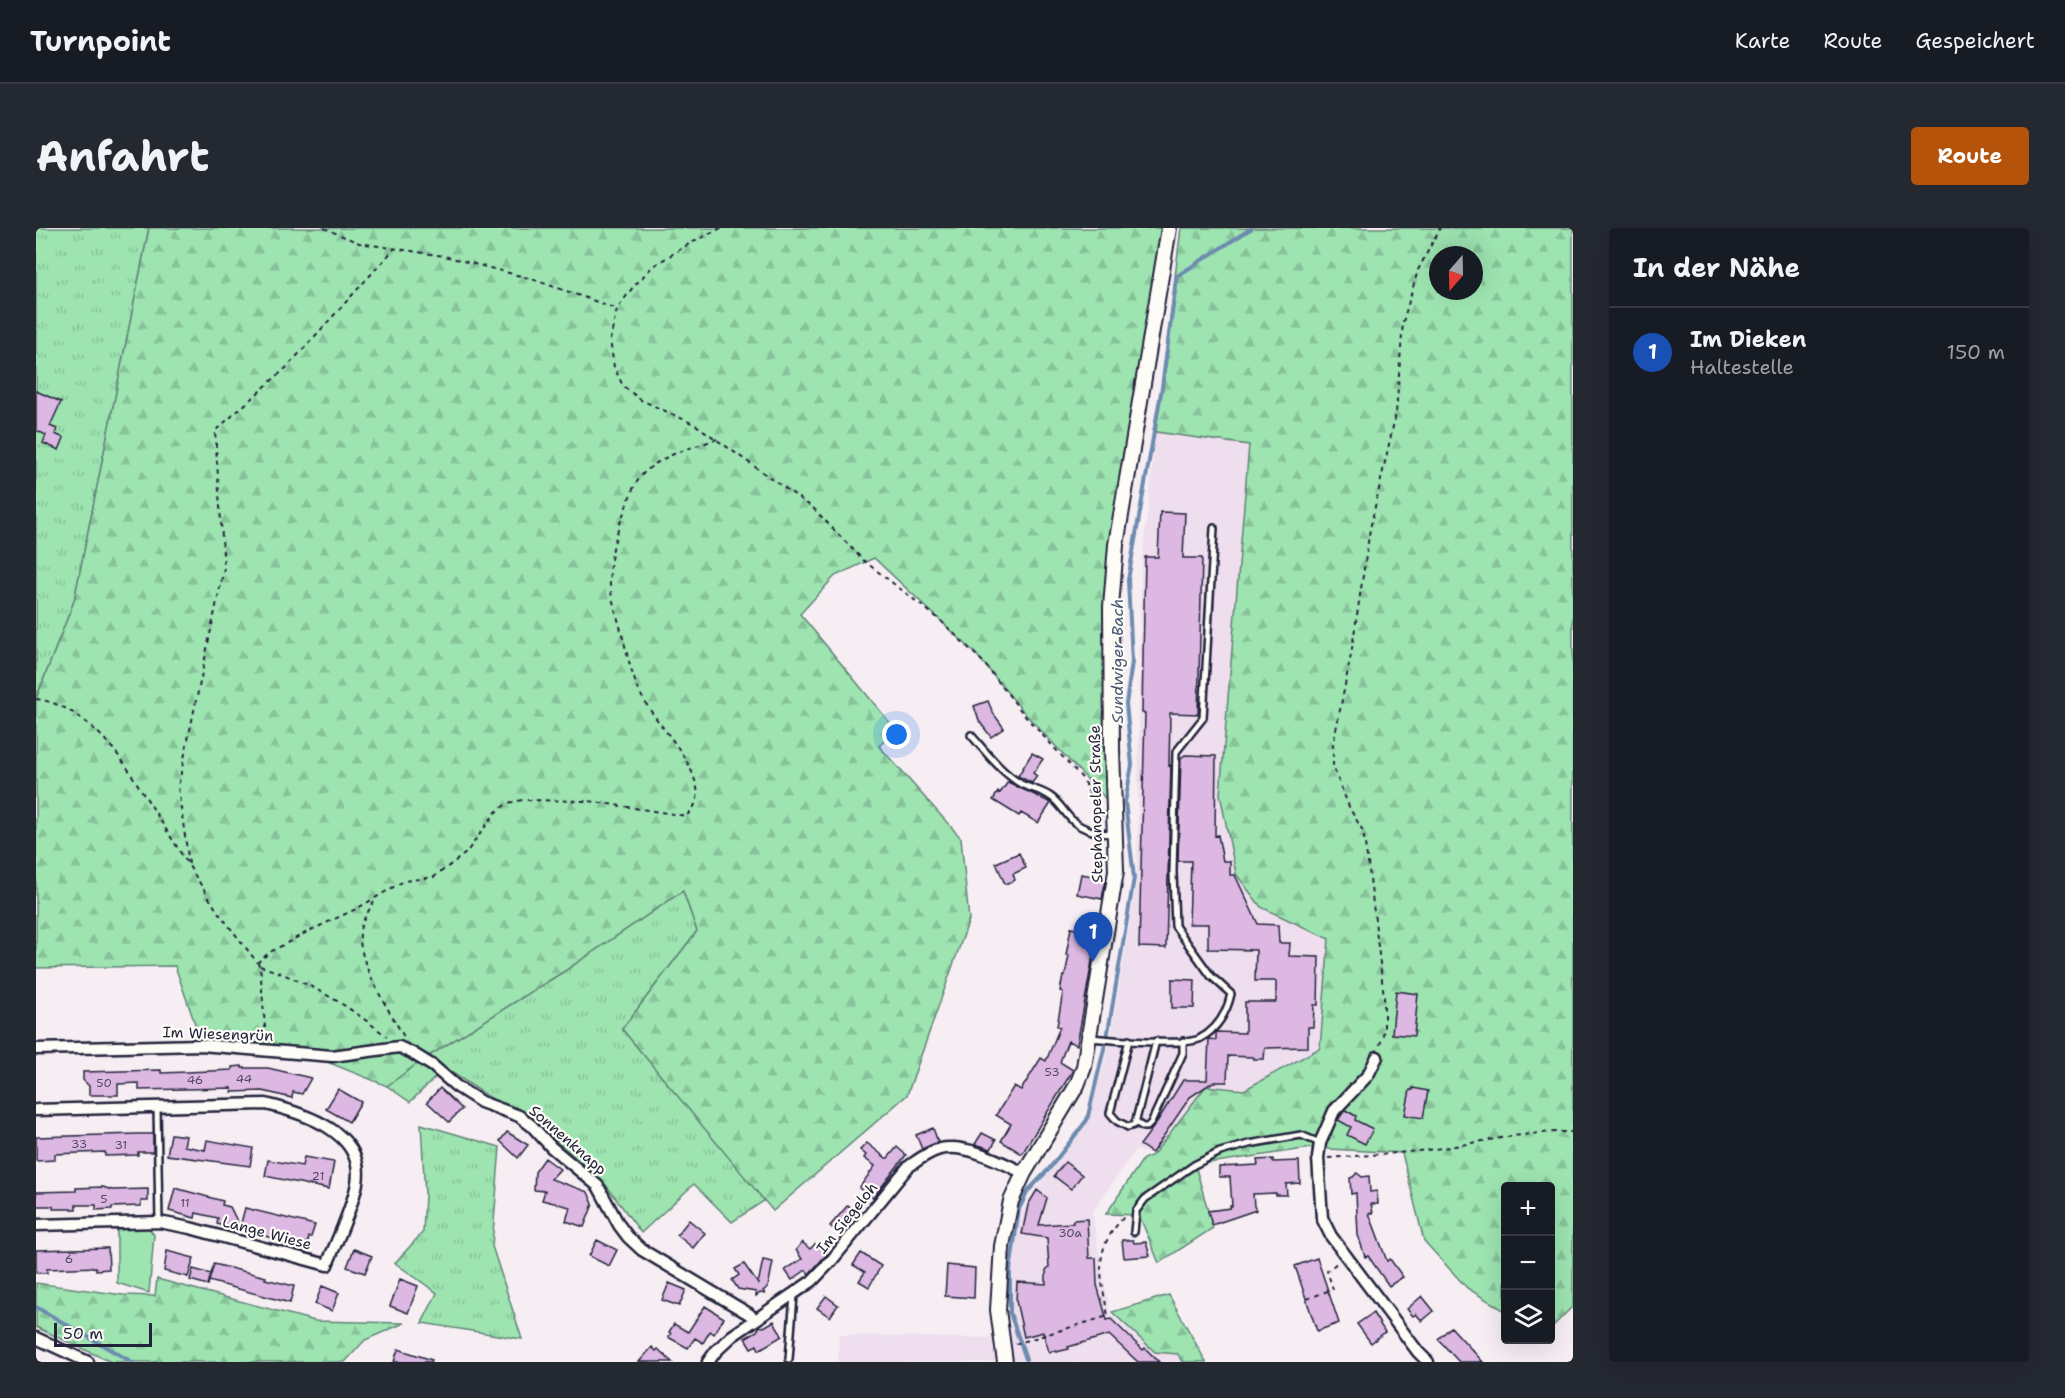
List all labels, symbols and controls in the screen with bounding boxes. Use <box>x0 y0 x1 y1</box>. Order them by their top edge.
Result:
text: Turnpoint <box>30 22 171 60</box>
text: Karte <box>1735 27 1790 55</box>
text: Route <box>1823 27 1882 55</box>
text: Gespeichert <box>1915 27 2035 55</box>
button: Route <box>1911 127 2029 185</box>
text: Anfahrt <box>36 128 209 184</box>
north arrow <box>1429 246 1483 300</box>
text: In der Nähe <box>1633 250 1800 285</box>
text: Im Dieken <box>1690 325 1806 354</box>
text: 1 <box>1648 339 1657 365</box>
text: 150 m <box>1947 339 2005 365</box>
text: Haltestelle <box>1690 354 1794 380</box>
water label: Sundwiger Bach <box>1107 599 1128 723</box>
your location <box>882 720 911 749</box>
street label: Stephanopeler Straße <box>1085 725 1107 883</box>
pin: 1 <box>1074 912 1112 962</box>
street label: Im Wiesengrün <box>162 1022 274 1046</box>
house number: 53 <box>1044 1064 1060 1080</box>
house number: 44 <box>236 1071 252 1087</box>
house number: 46 <box>187 1072 203 1088</box>
house number: 50 <box>96 1075 112 1091</box>
street label: Sonnenknapp <box>525 1101 611 1179</box>
house number: 33 <box>71 1136 87 1152</box>
house number: 31 <box>115 1137 127 1153</box>
house number: 21 <box>312 1168 324 1184</box>
street label: Im Siegeloh <box>812 1178 882 1258</box>
map controls <box>1501 1182 1555 1344</box>
button: + <box>1501 1182 1555 1236</box>
house number: 5 <box>100 1191 108 1207</box>
house number: 11 <box>180 1195 190 1211</box>
street label: Lange Wiese <box>220 1212 314 1254</box>
house number: 30a <box>1058 1225 1082 1241</box>
button: − <box>1501 1236 1555 1290</box>
house number: 6 <box>65 1251 73 1267</box>
button: layers <box>1501 1290 1555 1344</box>
scale bar <box>54 1320 152 1348</box>
text: 50 m <box>63 1323 103 1344</box>

